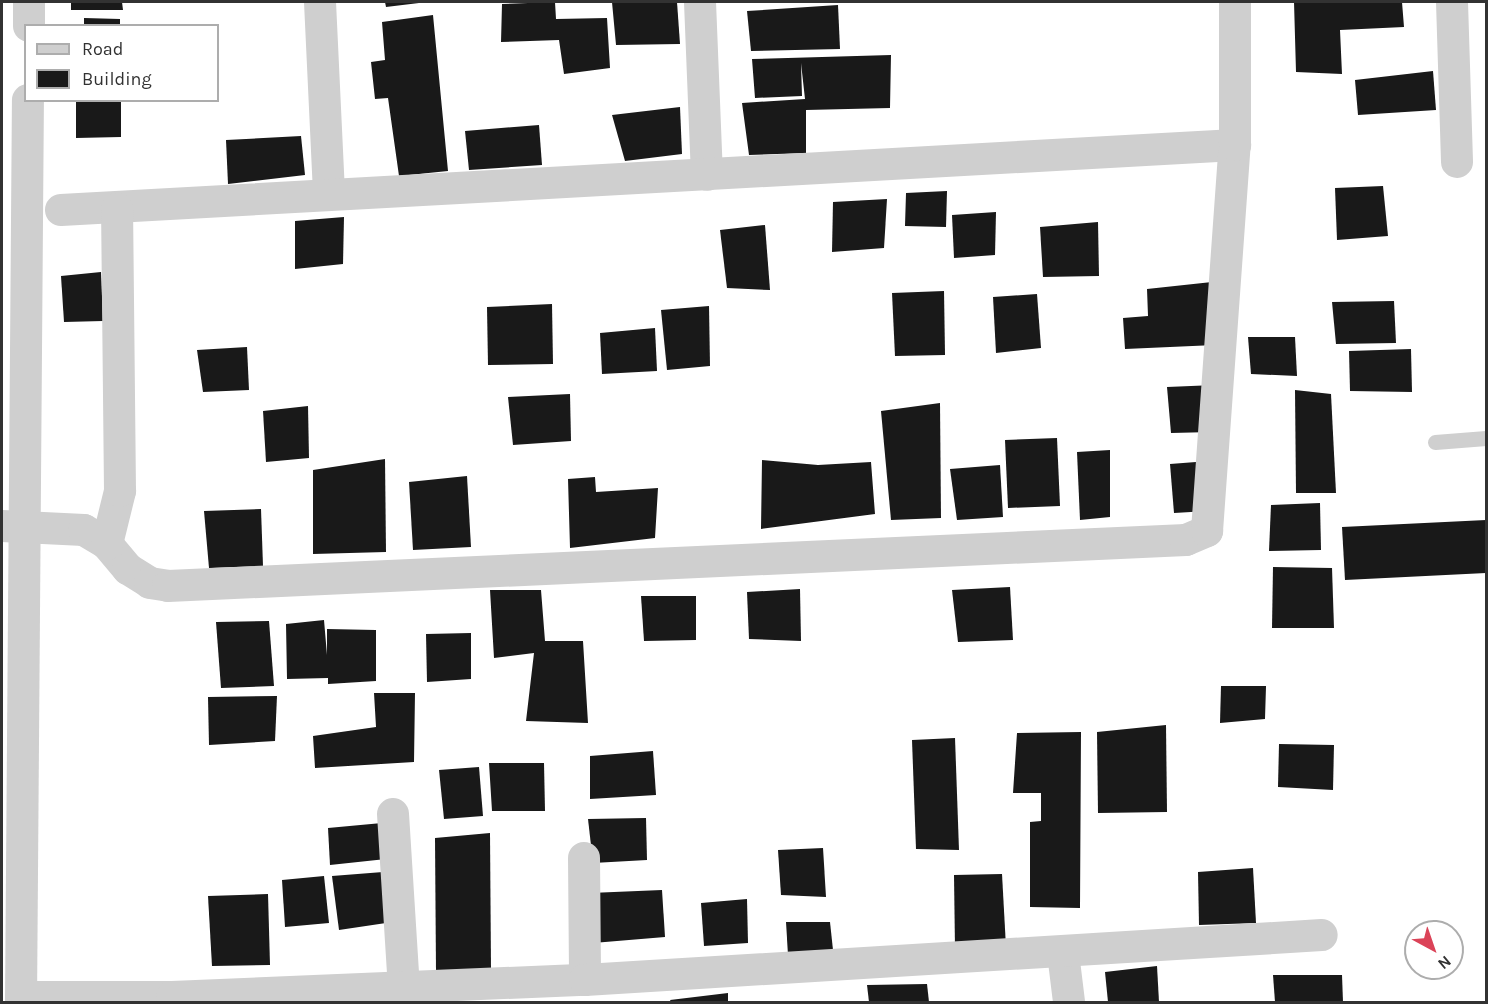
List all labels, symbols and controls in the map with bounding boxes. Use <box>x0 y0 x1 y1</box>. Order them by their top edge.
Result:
legend <box>24 24 219 102</box>
text: Road <box>82 38 123 60</box>
text: Building <box>82 68 152 90</box>
north arrow <box>1404 920 1464 980</box>
text: N <box>1434 952 1455 974</box>

